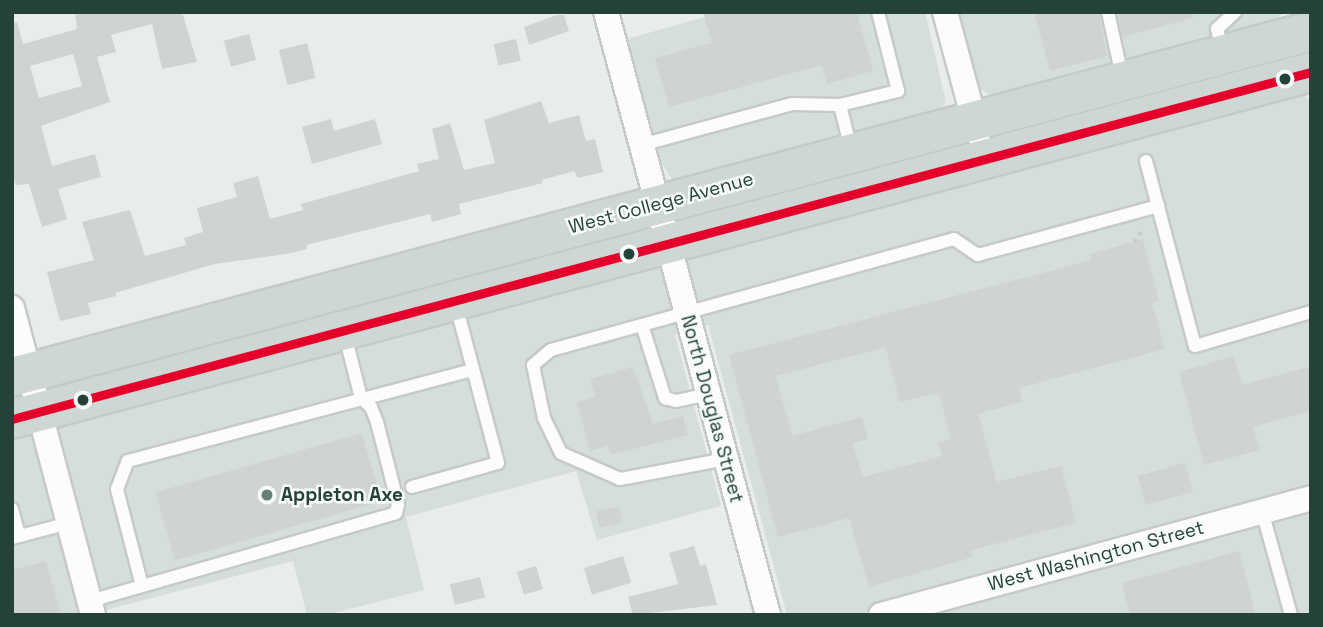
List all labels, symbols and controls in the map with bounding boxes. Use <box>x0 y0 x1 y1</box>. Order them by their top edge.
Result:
unlabelled marker <box>1278 72 1292 86</box>
street label: West College Avenue <box>566 167 756 239</box>
unlabelled marker <box>622 247 636 261</box>
street label: North Douglas Street <box>676 313 748 505</box>
unlabelled marker <box>76 393 90 407</box>
place label: Appleton Axe <box>281 484 403 506</box>
marker: Appleton Axe <box>259 487 275 503</box>
street label: West Washington Street <box>985 516 1207 596</box>

